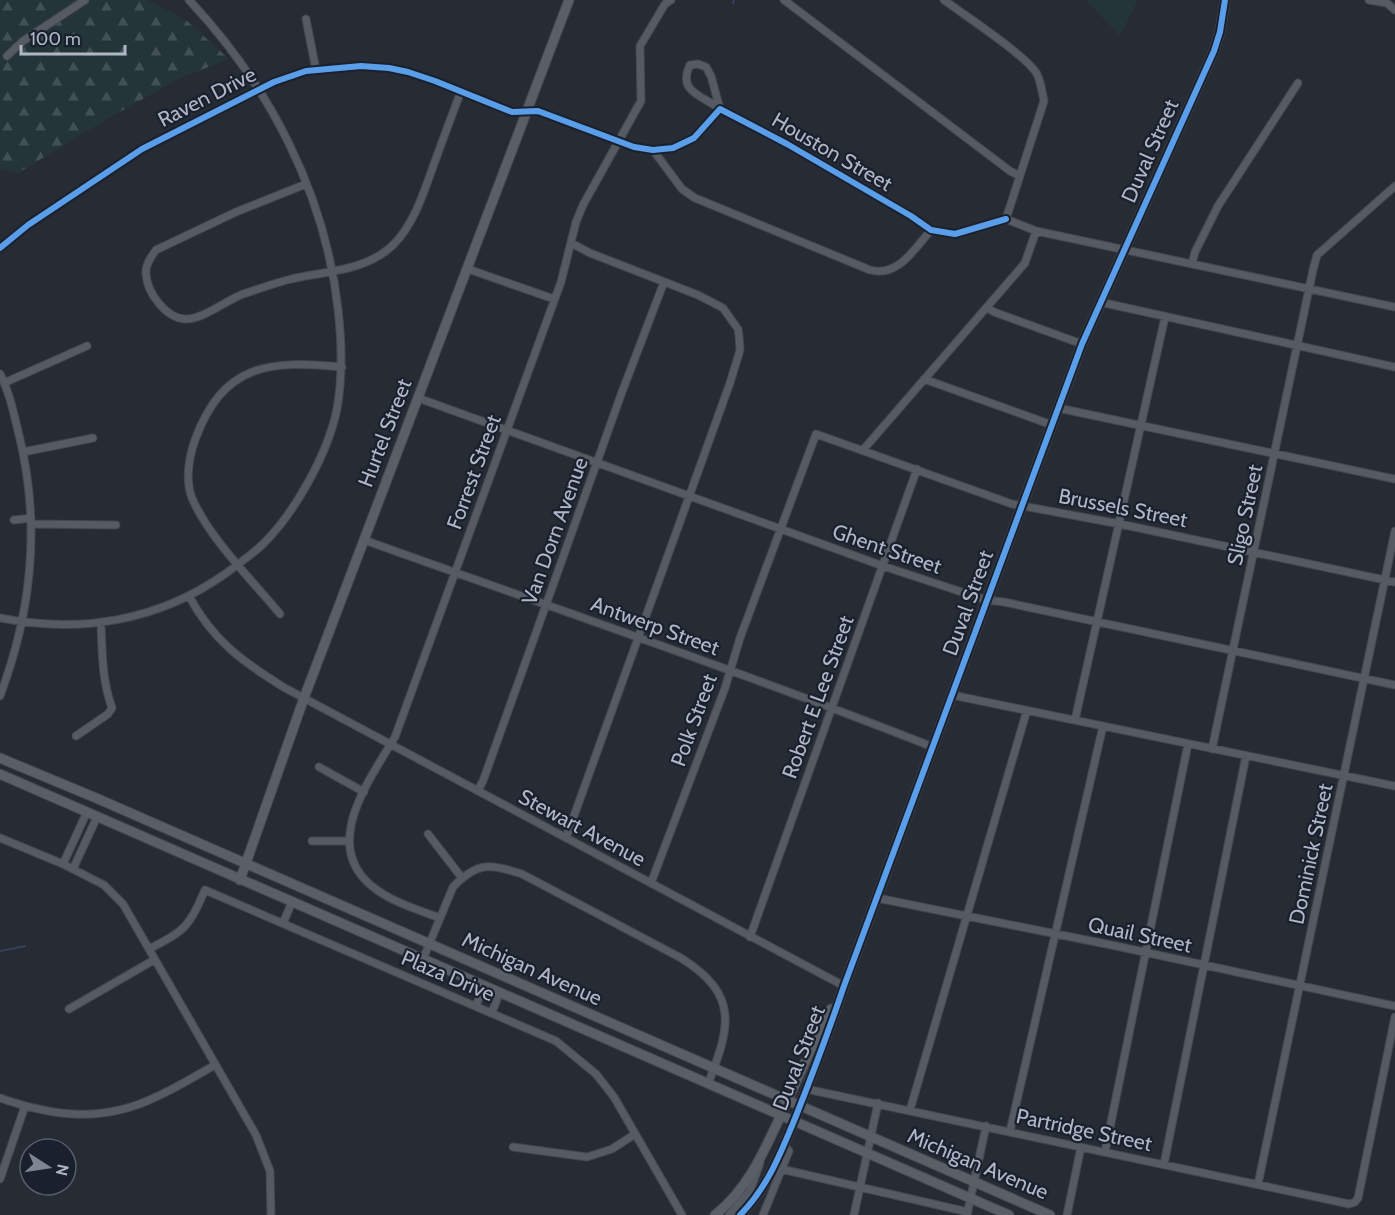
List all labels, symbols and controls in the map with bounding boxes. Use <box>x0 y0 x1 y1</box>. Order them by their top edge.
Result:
scale bar <box>21 18 124 56</box>
text: 100 m <box>30 28 81 50</box>
street label: Raven Drive <box>154 61 260 132</box>
street label: Duval Street <box>1116 95 1183 206</box>
street label: Houston Street <box>768 107 897 196</box>
street label: Hurtel Street <box>353 375 417 490</box>
street label: Forrest Street <box>441 411 506 532</box>
street label: Van Dorn Avenue <box>516 454 593 608</box>
street label: Sligo Street <box>1222 462 1267 568</box>
street label: Brussels Street <box>1057 483 1190 532</box>
street label: Ghent Street <box>829 518 945 579</box>
street label: Duval Street <box>937 547 998 659</box>
street label: Antwerp Street <box>588 591 723 660</box>
street label: Robert E Lee Street <box>776 612 859 782</box>
street label: Polk Street <box>665 670 722 769</box>
street label: Dominick Street <box>1283 781 1338 927</box>
street label: Stewart Avenue <box>515 784 650 872</box>
street label: Quail Street <box>1086 911 1194 958</box>
street label: Michigan Avenue <box>458 927 606 1011</box>
street label: Plaza Drive <box>398 945 499 1006</box>
street label: Duval Street <box>767 1002 830 1114</box>
street label: Partridge Street <box>1014 1103 1154 1156</box>
street label: Michigan Avenue <box>904 1123 1052 1204</box>
north arrow <box>18 1137 78 1197</box>
text: N <box>52 1163 73 1178</box>

